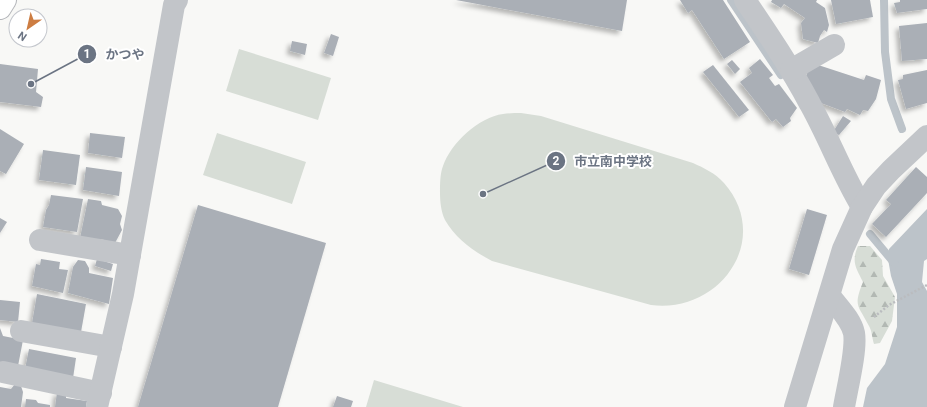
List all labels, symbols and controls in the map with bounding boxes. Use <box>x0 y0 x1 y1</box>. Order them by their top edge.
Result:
north arrow <box>8 8 48 48</box>
text: N <box>16 28 30 43</box>
callout: かつや <box>77 42 152 67</box>
text: 1 <box>84 47 90 61</box>
text: かつや <box>105 47 145 62</box>
callout: 市立南中学校 <box>546 149 660 174</box>
text: 2 <box>553 154 560 168</box>
text: 市立南中学校 <box>574 154 652 169</box>

